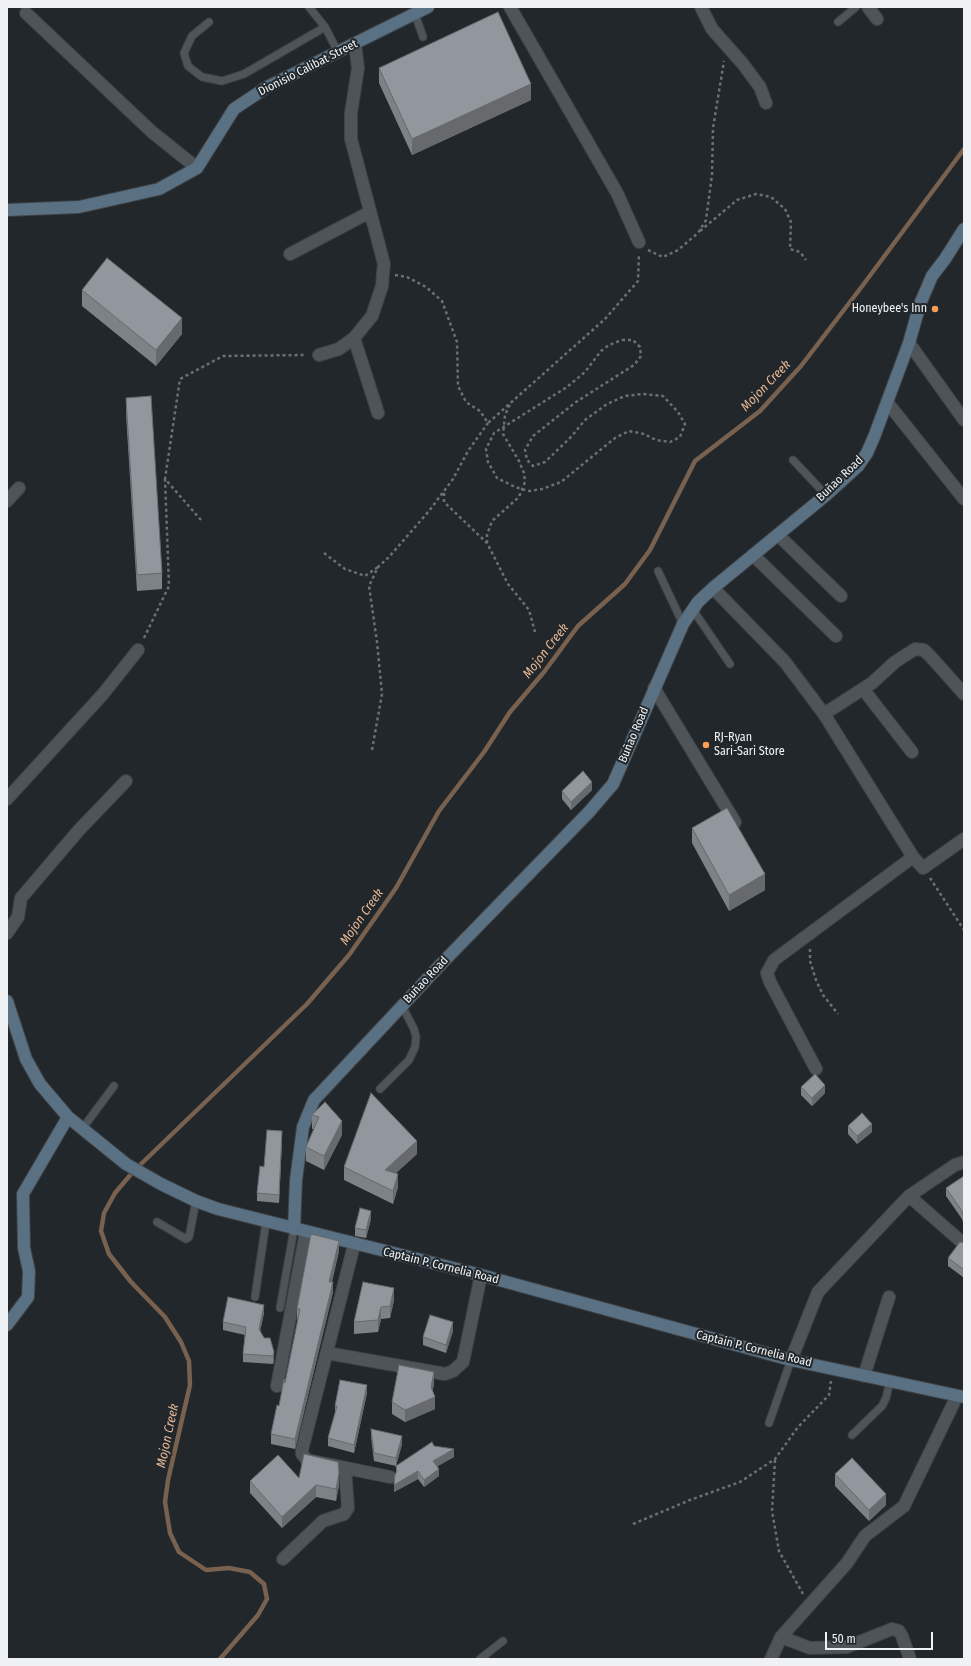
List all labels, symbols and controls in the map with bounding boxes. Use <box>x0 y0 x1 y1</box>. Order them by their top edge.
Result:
street label: Dionisio Calibat Street <box>256 37 360 99</box>
place label: Honeybee's Inn <box>852 302 927 316</box>
marker: Honeybee's Inn <box>930 304 940 314</box>
water label: Mojon Creek <box>738 357 794 415</box>
street label: Buñao Road <box>814 453 866 505</box>
water label: Mojon Creek <box>520 621 572 681</box>
street label: Buñao Road <box>616 705 652 765</box>
place label: RJ-Ryan Sari-Sari Store <box>714 731 785 759</box>
marker: RJ-Ryan Sari-Sari Store <box>701 740 711 750</box>
water label: Mojon Creek <box>337 886 387 948</box>
street label: Buñao Road <box>401 953 451 1007</box>
street label: Captain P. Cornelia Road <box>382 1245 500 1287</box>
street label: Captain P. Cornelia Road <box>695 1328 813 1370</box>
water label: Mojon Creek <box>154 1403 182 1469</box>
scale bar <box>827 1624 935 1650</box>
text: 50 m <box>832 1632 856 1646</box>

